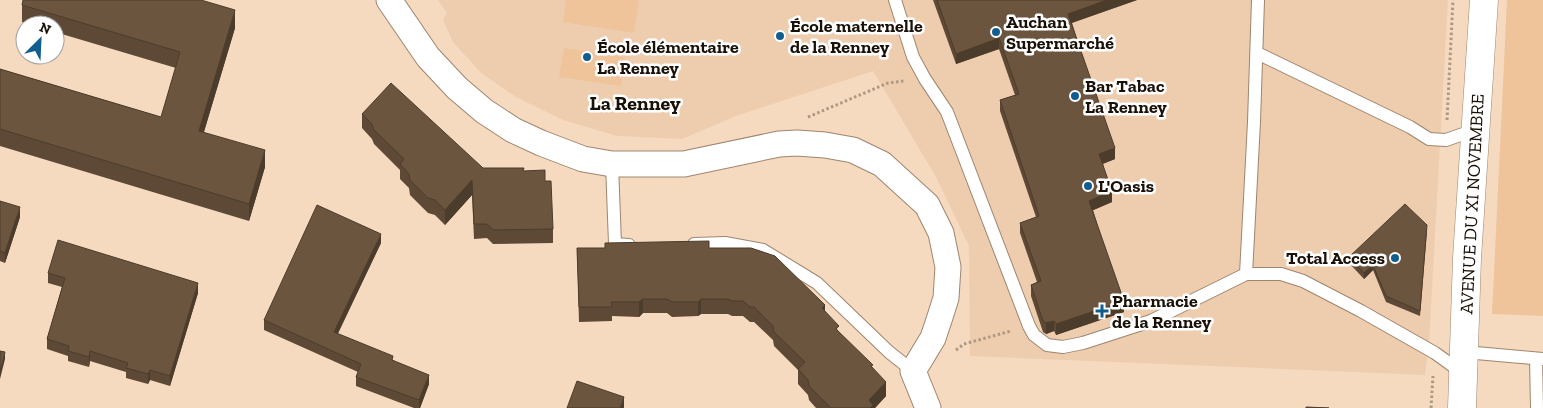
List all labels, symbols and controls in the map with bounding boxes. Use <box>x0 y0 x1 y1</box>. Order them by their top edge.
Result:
place label: Auchan Supermarché <box>1006 11 1114 54</box>
north arrow <box>15 15 65 65</box>
place label: École maternelle de la Renney <box>790 15 923 58</box>
text: N <box>37 19 54 39</box>
marker: Auchan Supermarché <box>990 26 1002 38</box>
marker: École maternelle de la Renney <box>774 30 786 42</box>
place label: École élémentaire La Renney <box>597 36 739 79</box>
marker: École élémentaire La Renney <box>581 51 593 63</box>
place label: Bar Tabac La Renney <box>1085 75 1167 118</box>
marker: Bar Tabac La Renney <box>1069 90 1081 102</box>
district label: La Renney <box>590 91 681 115</box>
street label: AVENUE DU XI NOVEMBRE <box>1455 93 1489 315</box>
place label: L'Oasis <box>1098 175 1154 197</box>
marker: L'Oasis <box>1082 180 1094 192</box>
place label: Total Access <box>1286 247 1385 269</box>
marker: Total Access <box>1389 252 1401 264</box>
place label: Pharmacie de la Renney <box>1112 290 1212 333</box>
marker: Pharmacie de la Renney <box>1096 305 1108 317</box>

